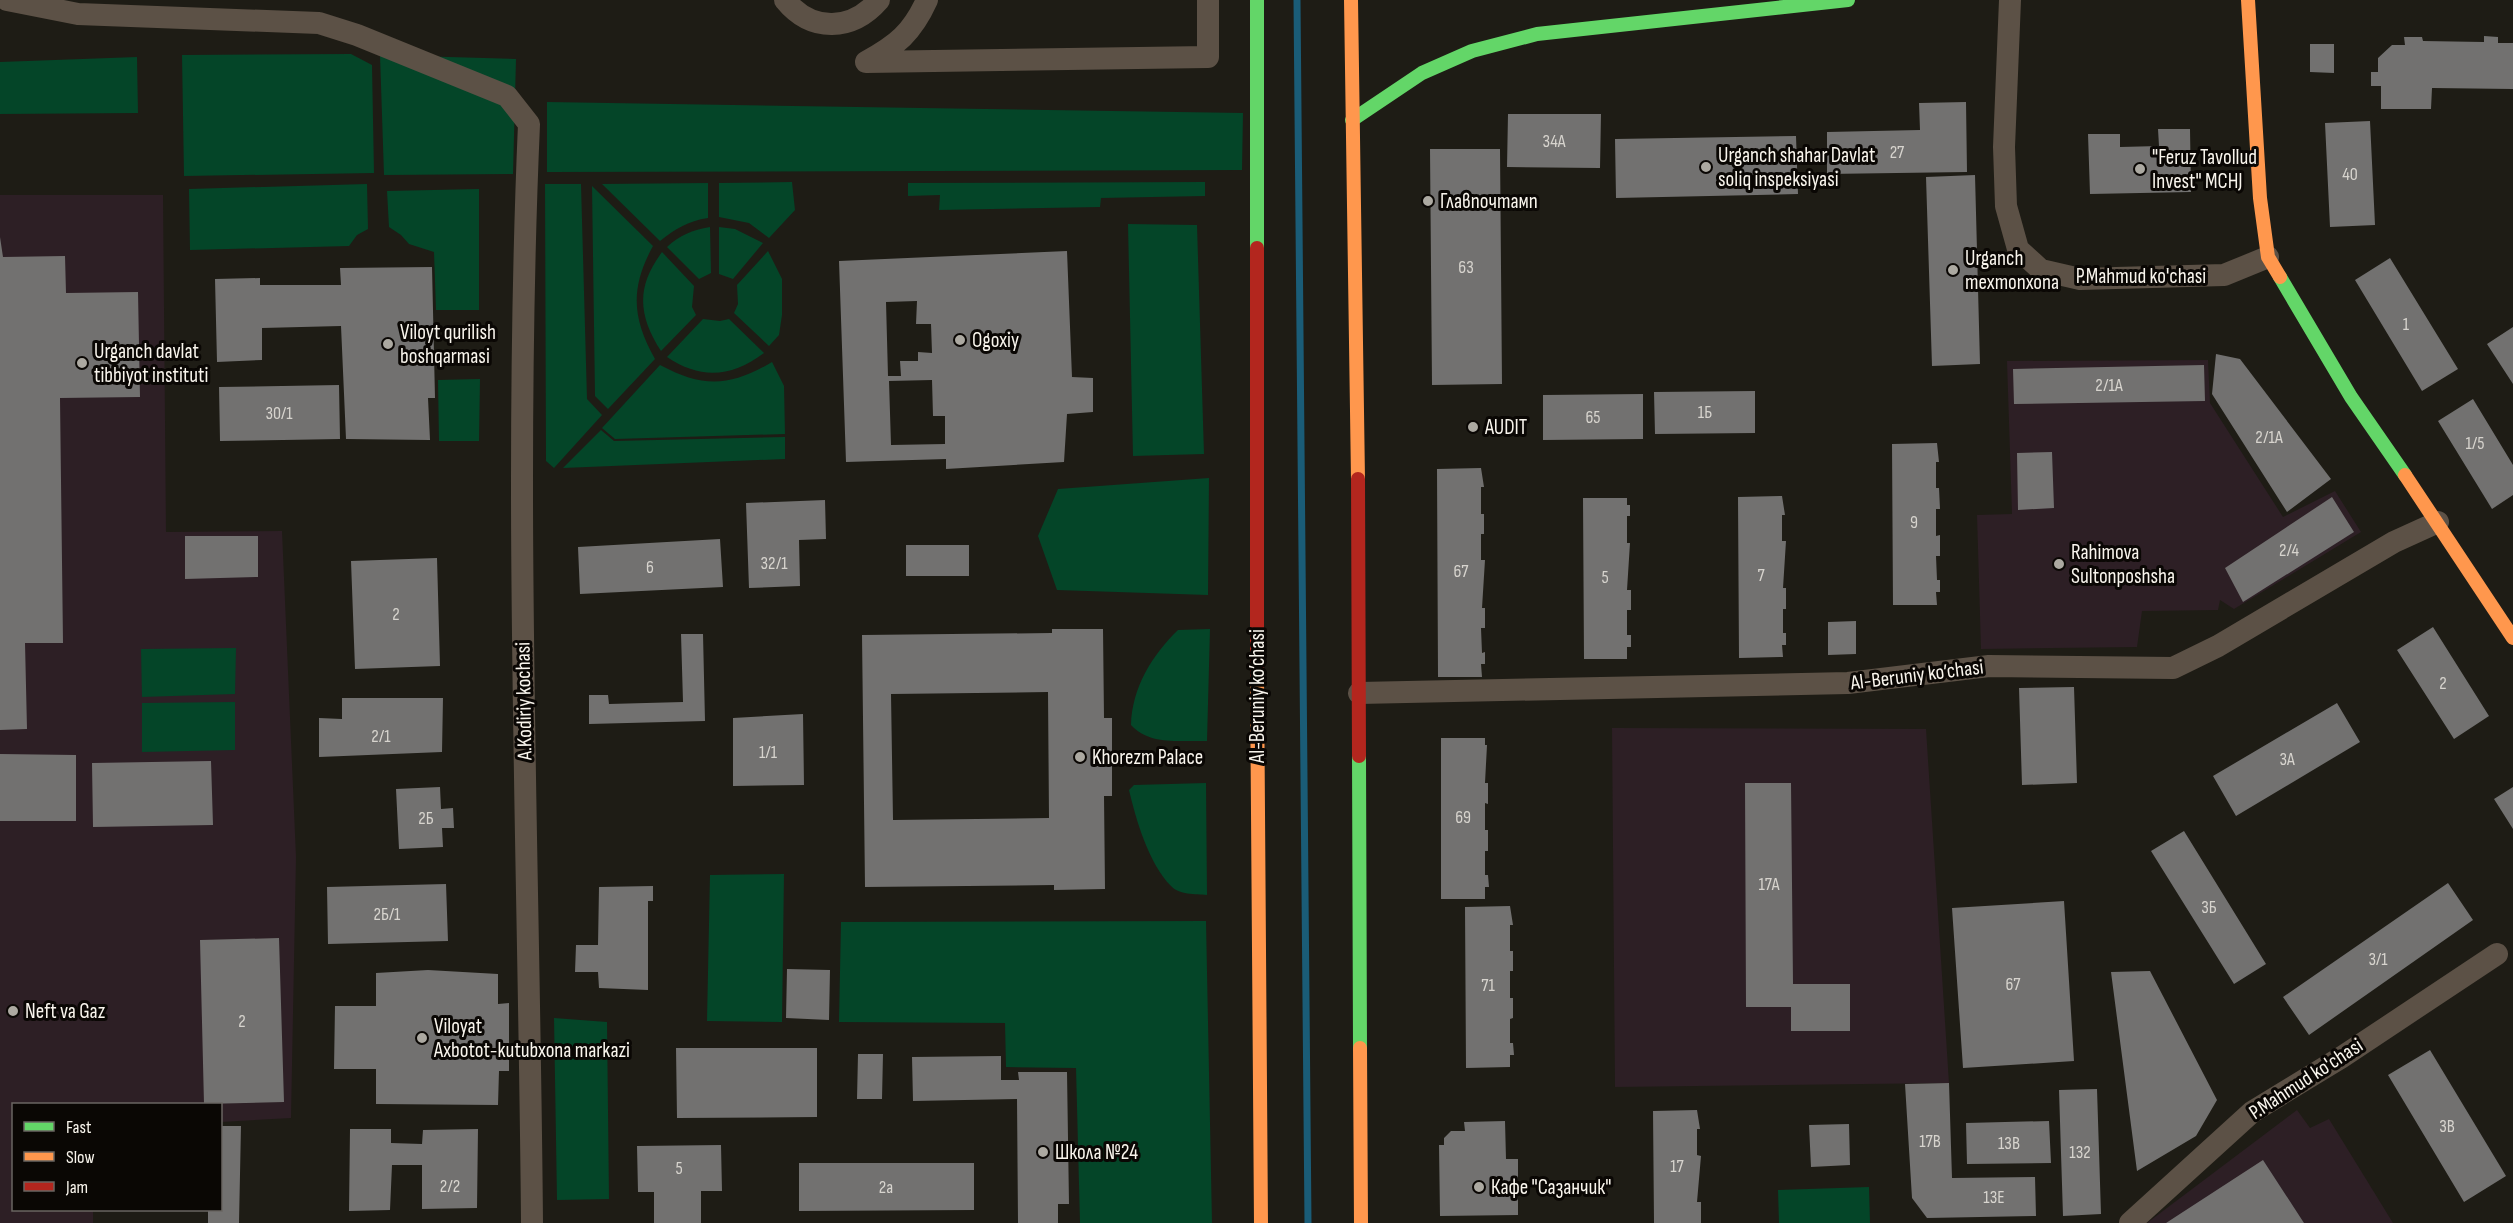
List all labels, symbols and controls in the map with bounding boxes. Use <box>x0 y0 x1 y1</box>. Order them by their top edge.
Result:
house number: 34A <box>1543 131 1566 152</box>
house number: 27 <box>1890 142 1905 163</box>
place label: Urganch shahar Davlat soliq inspeksiyasi <box>1718 143 1875 192</box>
place label: "Feruz Tavollud Invest" MCHJ <box>2152 145 2257 194</box>
marker: Urganch shahar Davlat soliq inspeksiyasi <box>1699 160 1713 174</box>
marker: "Feruz Tavollud Invest" MCHJ <box>2133 162 2147 176</box>
house number: 40 <box>2342 164 2358 185</box>
place label: Главпочтамп <box>1440 189 1538 214</box>
marker: Главпочтамп <box>1421 194 1435 208</box>
place label: Urganch mexmonxona <box>1965 246 2059 295</box>
house number: 63 <box>1458 257 1474 278</box>
marker: Urganch mexmonxona <box>1946 263 1960 277</box>
street label: P.Mahmud ko'chasi <box>2076 264 2206 289</box>
house number: 1 <box>2403 314 2410 335</box>
place label: Viloyt qurilish boshqarmasi <box>400 320 496 369</box>
place label: Ogoxiy <box>972 328 1019 353</box>
marker: Ogoxiy <box>953 333 967 347</box>
marker: Viloyt qurilish boshqarmasi <box>381 337 395 351</box>
place label: Urganch davlat tibbiyot instituti <box>94 339 208 388</box>
marker: Urganch davlat tibbiyot instituti <box>75 356 89 370</box>
house number: 2/1A <box>2095 375 2123 396</box>
house number: 1Б <box>1698 402 1712 423</box>
house number: 30/1 <box>265 403 293 424</box>
house number: 65 <box>1585 407 1601 428</box>
place label: AUDIT <box>1484 415 1528 440</box>
marker: AUDIT <box>1466 420 1480 434</box>
house number: 2/1A <box>2255 427 2283 448</box>
house number: 1/5 <box>2465 433 2485 454</box>
house number: 9 <box>1910 512 1918 533</box>
place label: Rahimova Sultonposhsha <box>2071 540 2175 589</box>
house number: 2/4 <box>2279 540 2299 561</box>
house number: 32/1 <box>761 553 788 574</box>
house number: 6 <box>646 557 654 578</box>
marker: Rahimova Sultonposhsha <box>2052 557 2066 571</box>
house number: 67 <box>1453 561 1469 582</box>
house number: 7 <box>1757 565 1765 586</box>
house number: 5 <box>1601 567 1609 588</box>
house number: 2 <box>392 604 400 625</box>
street label: Al-Beruniy ko’chasi <box>1245 629 1270 764</box>
street label: A.Kodiriy kochasi <box>510 642 538 761</box>
street label: Al-Beruniy ko’chasi <box>1848 654 1985 696</box>
house number: 2 <box>2439 673 2447 694</box>
house number: 2/1 <box>371 726 391 747</box>
house number: 1/1 <box>759 742 778 763</box>
place label: Khorezm Palace <box>1092 745 1203 770</box>
house number: 3А <box>2279 749 2295 770</box>
marker: Khorezm Palace <box>1073 750 1087 764</box>
house number: 69 <box>1455 807 1471 828</box>
house number: 2Б <box>418 808 434 829</box>
house number: 17A <box>1759 874 1780 895</box>
house number: 3Б <box>2201 897 2217 918</box>
house number: 2Б/1 <box>374 904 401 925</box>
house number: 3/1 <box>2368 949 2388 970</box>
house number: 67 <box>2005 974 2021 995</box>
house number: 71 <box>1481 975 1495 996</box>
place label: Neft va Gaz <box>25 999 106 1024</box>
marker: Neft va Gaz <box>6 1004 20 1018</box>
house number: 2 <box>238 1011 246 1032</box>
place label: Viloyat Axbotot-kutubxona markazi <box>433 1014 630 1063</box>
marker: Viloyat Axbotot-kutubxona markazi <box>415 1031 429 1045</box>
street label: P.Mahmud ko'chasi <box>2244 1033 2368 1125</box>
legend <box>12 1103 222 1211</box>
house number: 3В <box>2439 1116 2455 1137</box>
text: Fast <box>66 1117 92 1138</box>
house number: 17В <box>1919 1131 1941 1152</box>
house number: 13В <box>1998 1133 2020 1154</box>
place label: Школа №24 <box>1055 1140 1138 1165</box>
house number: 132 <box>2069 1142 2091 1163</box>
marker: Школа №24 <box>1036 1145 1050 1159</box>
text: Slow <box>66 1147 95 1168</box>
house number: 17 <box>1670 1156 1685 1177</box>
house number: 5 <box>675 1158 683 1179</box>
place label: Кафе "Сазанчик" <box>1491 1175 1611 1200</box>
house number: 2/2 <box>440 1176 460 1197</box>
text: Jam <box>65 1177 88 1198</box>
house number: 2a <box>879 1177 893 1198</box>
marker: Кафе "Сазанчик" <box>1472 1180 1486 1194</box>
house number: 13Е <box>1983 1187 2005 1208</box>

